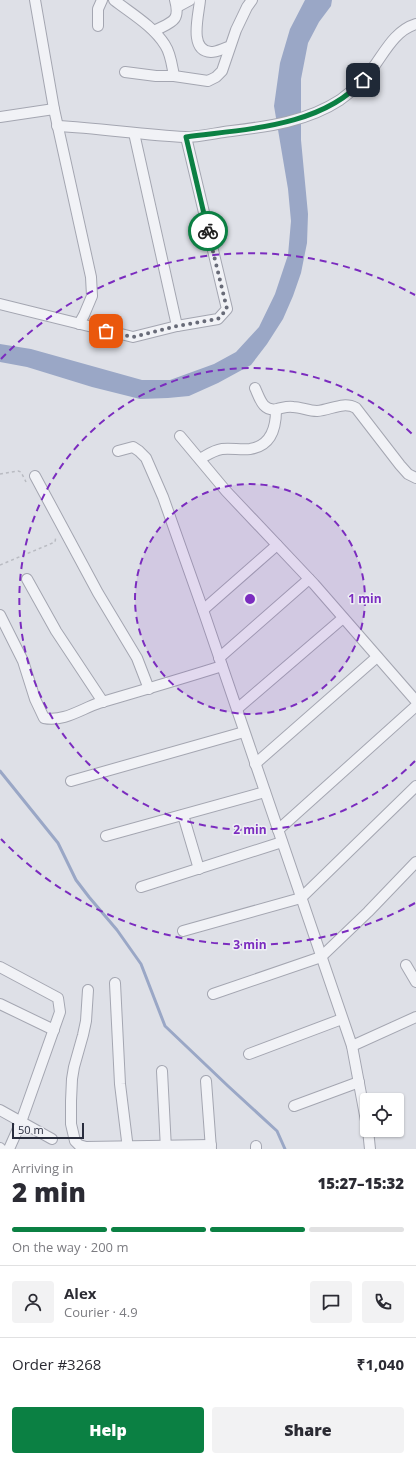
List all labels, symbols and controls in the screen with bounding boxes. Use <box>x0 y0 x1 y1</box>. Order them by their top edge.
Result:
pin <box>346 63 380 97</box>
icon: home <box>352 69 374 91</box>
courier <box>188 211 228 251</box>
icon: bike <box>197 220 219 242</box>
pin <box>89 314 123 348</box>
icon: bag <box>95 320 117 342</box>
text: 1 min <box>348 590 382 607</box>
centre of rings <box>243 592 257 606</box>
text: 2 min <box>233 821 267 838</box>
text: 3 min <box>233 936 267 953</box>
map controls <box>360 1093 404 1137</box>
button: locate <box>360 1093 404 1137</box>
scale bar <box>12 1121 84 1140</box>
text: 50 m <box>18 1122 44 1137</box>
text: Arriving in <box>12 1159 74 1177</box>
text: 15:27–15:32 <box>318 1173 404 1193</box>
text: 2 min <box>12 1174 86 1210</box>
text: On the way · 200 m <box>12 1238 128 1256</box>
button: person <box>12 1281 54 1323</box>
button: chat <box>310 1281 352 1323</box>
button: phone <box>362 1281 404 1323</box>
text: Alex <box>64 1283 96 1303</box>
text: Courier · 4.9 <box>64 1303 138 1321</box>
text: Order #3268 <box>12 1354 101 1374</box>
text: ₹1,040 <box>357 1354 404 1374</box>
button: Help <box>12 1407 204 1453</box>
button: Share <box>212 1407 404 1453</box>

